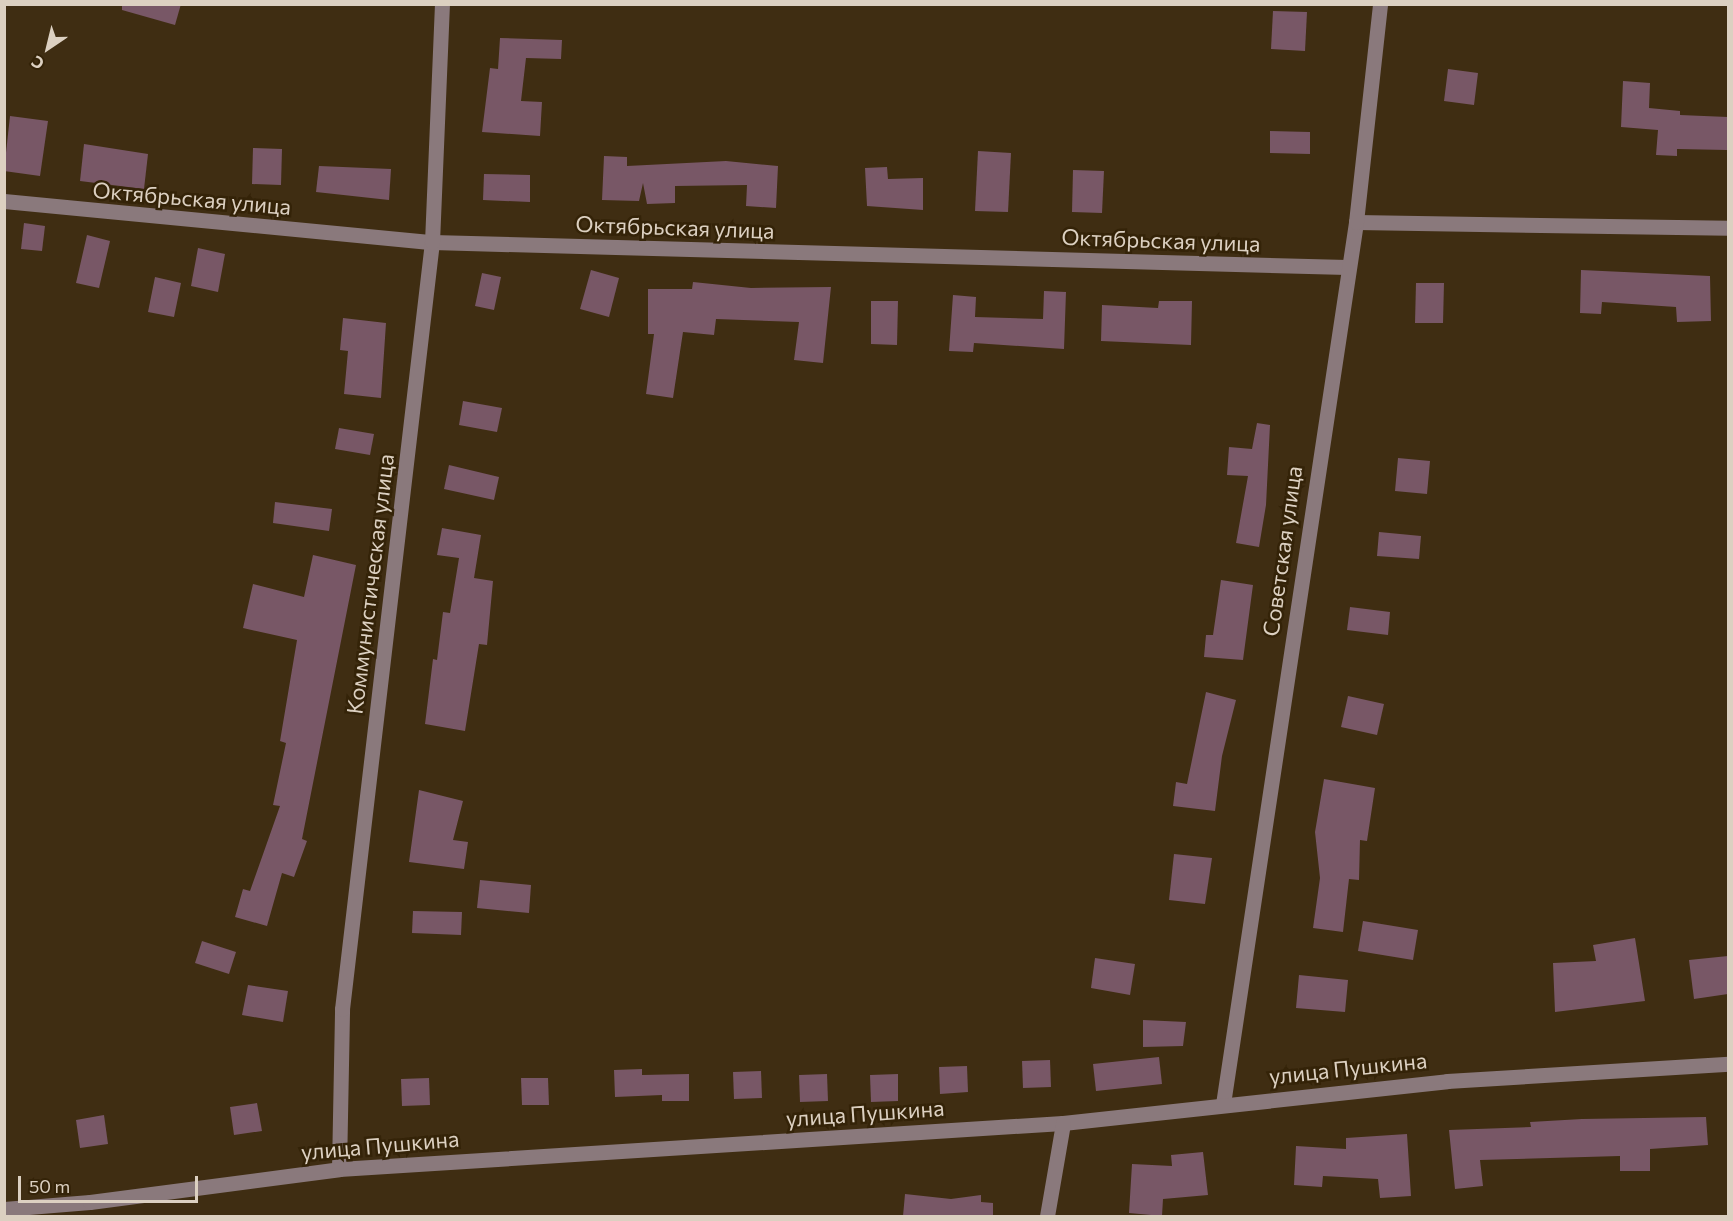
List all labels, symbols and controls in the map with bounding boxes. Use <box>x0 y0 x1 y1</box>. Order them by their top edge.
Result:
north arrow <box>18 18 78 78</box>
text: С <box>27 52 47 74</box>
street label: Октябрьская улица <box>92 176 292 220</box>
street label: Октябрьская улица <box>575 210 775 244</box>
street label: Октябрьская улица <box>1061 223 1261 257</box>
street label: Коммунистическая улица <box>341 452 399 716</box>
street label: Советская улица <box>1257 464 1307 638</box>
street label: улица Пушкина <box>1268 1047 1428 1089</box>
street label: улица Пушкина <box>785 1094 945 1132</box>
street label: улица Пушкина <box>300 1125 460 1165</box>
scale bar <box>21 1164 201 1202</box>
text: 50 m <box>29 1175 70 1197</box>

